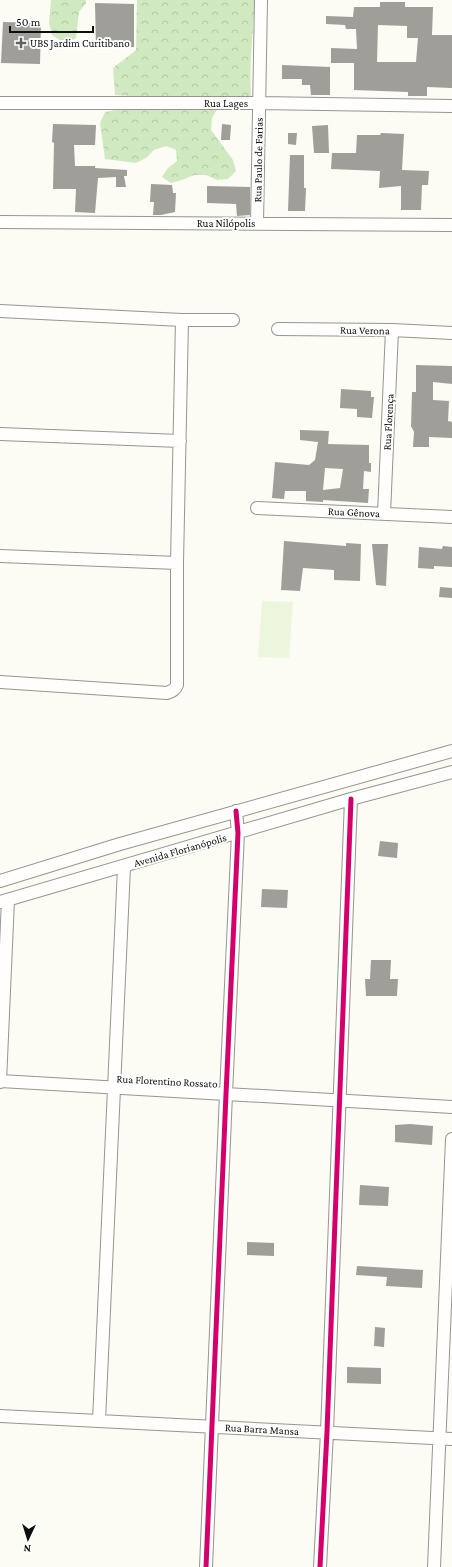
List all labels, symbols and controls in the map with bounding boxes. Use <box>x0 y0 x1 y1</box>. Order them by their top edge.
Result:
scale bar <box>10 8 93 34</box>
text: 50 m <box>16 15 41 29</box>
marker: UBS Jardim Curitibano <box>15 37 27 49</box>
place label: UBS Jardim Curitibano <box>30 37 130 50</box>
street label: Rua Lages <box>204 97 248 110</box>
street label: Rua Paulo de Farias <box>251 117 265 203</box>
street label: Rua Nilópolis <box>197 217 255 230</box>
street label: Rua Verona <box>340 324 390 336</box>
street label: Rua Florença <box>381 393 396 451</box>
street label: Rua Gênova <box>328 505 380 519</box>
street label: Avenida Florianópolis <box>132 831 228 870</box>
street label: Rua Florentino Rossato <box>116 1072 218 1090</box>
street label: Rua Barra Mansa <box>225 1421 299 1437</box>
north arrow <box>8 1519 48 1559</box>
text: N <box>23 1543 31 1555</box>

